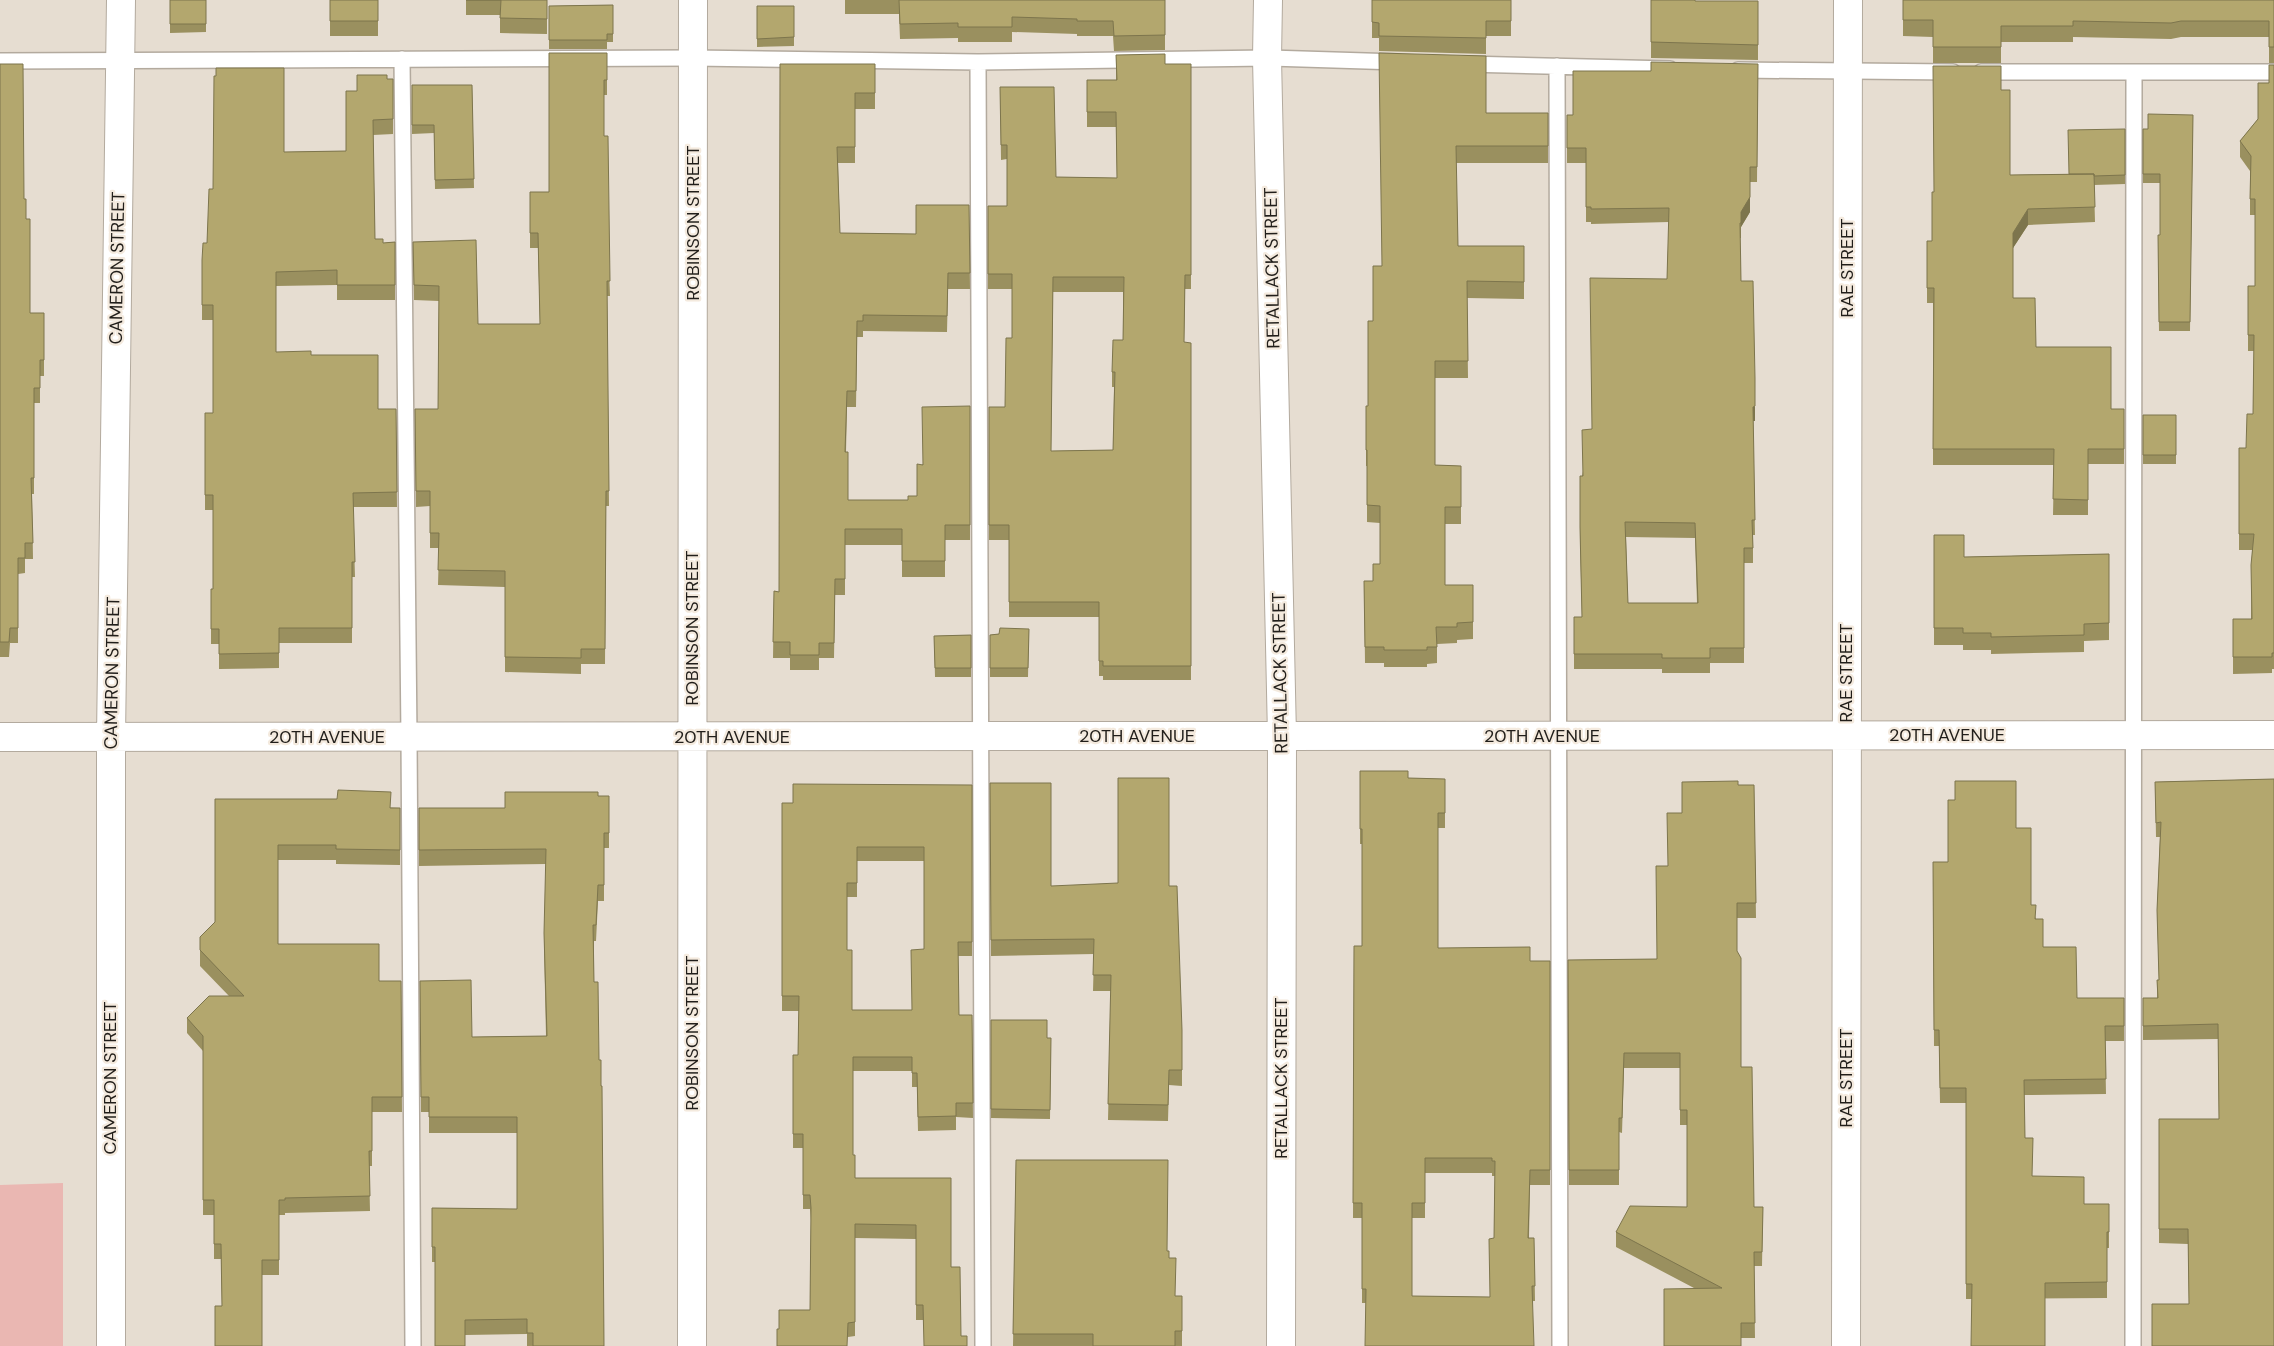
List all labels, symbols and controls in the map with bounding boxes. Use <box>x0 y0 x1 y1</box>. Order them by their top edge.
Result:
street label: ROBINSON STREET <box>681 145 705 301</box>
street label: RETALLACK STREET <box>1259 187 1285 349</box>
street label: CAMERON STREET <box>104 191 130 345</box>
street label: RAE STREET <box>1835 219 1859 317</box>
street label: ROBINSON STREET <box>680 550 704 706</box>
street label: RETALLACK STREET <box>1267 592 1293 754</box>
street label: CAMERON STREET <box>99 596 125 750</box>
street label: RAE STREET <box>1834 624 1858 722</box>
street label: 20TH AVENUE <box>1889 723 2005 747</box>
street label: 20TH AVENUE <box>1079 724 1195 748</box>
street label: 20TH AVENUE <box>1484 724 1600 748</box>
street label: 20TH AVENUE <box>269 725 385 749</box>
street label: 20TH AVENUE <box>674 725 790 749</box>
street label: ROBINSON STREET <box>680 955 704 1111</box>
street label: RETALLACK STREET <box>1269 997 1293 1159</box>
street label: CAMERON STREET <box>98 1001 122 1155</box>
street label: RAE STREET <box>1834 1029 1858 1127</box>

